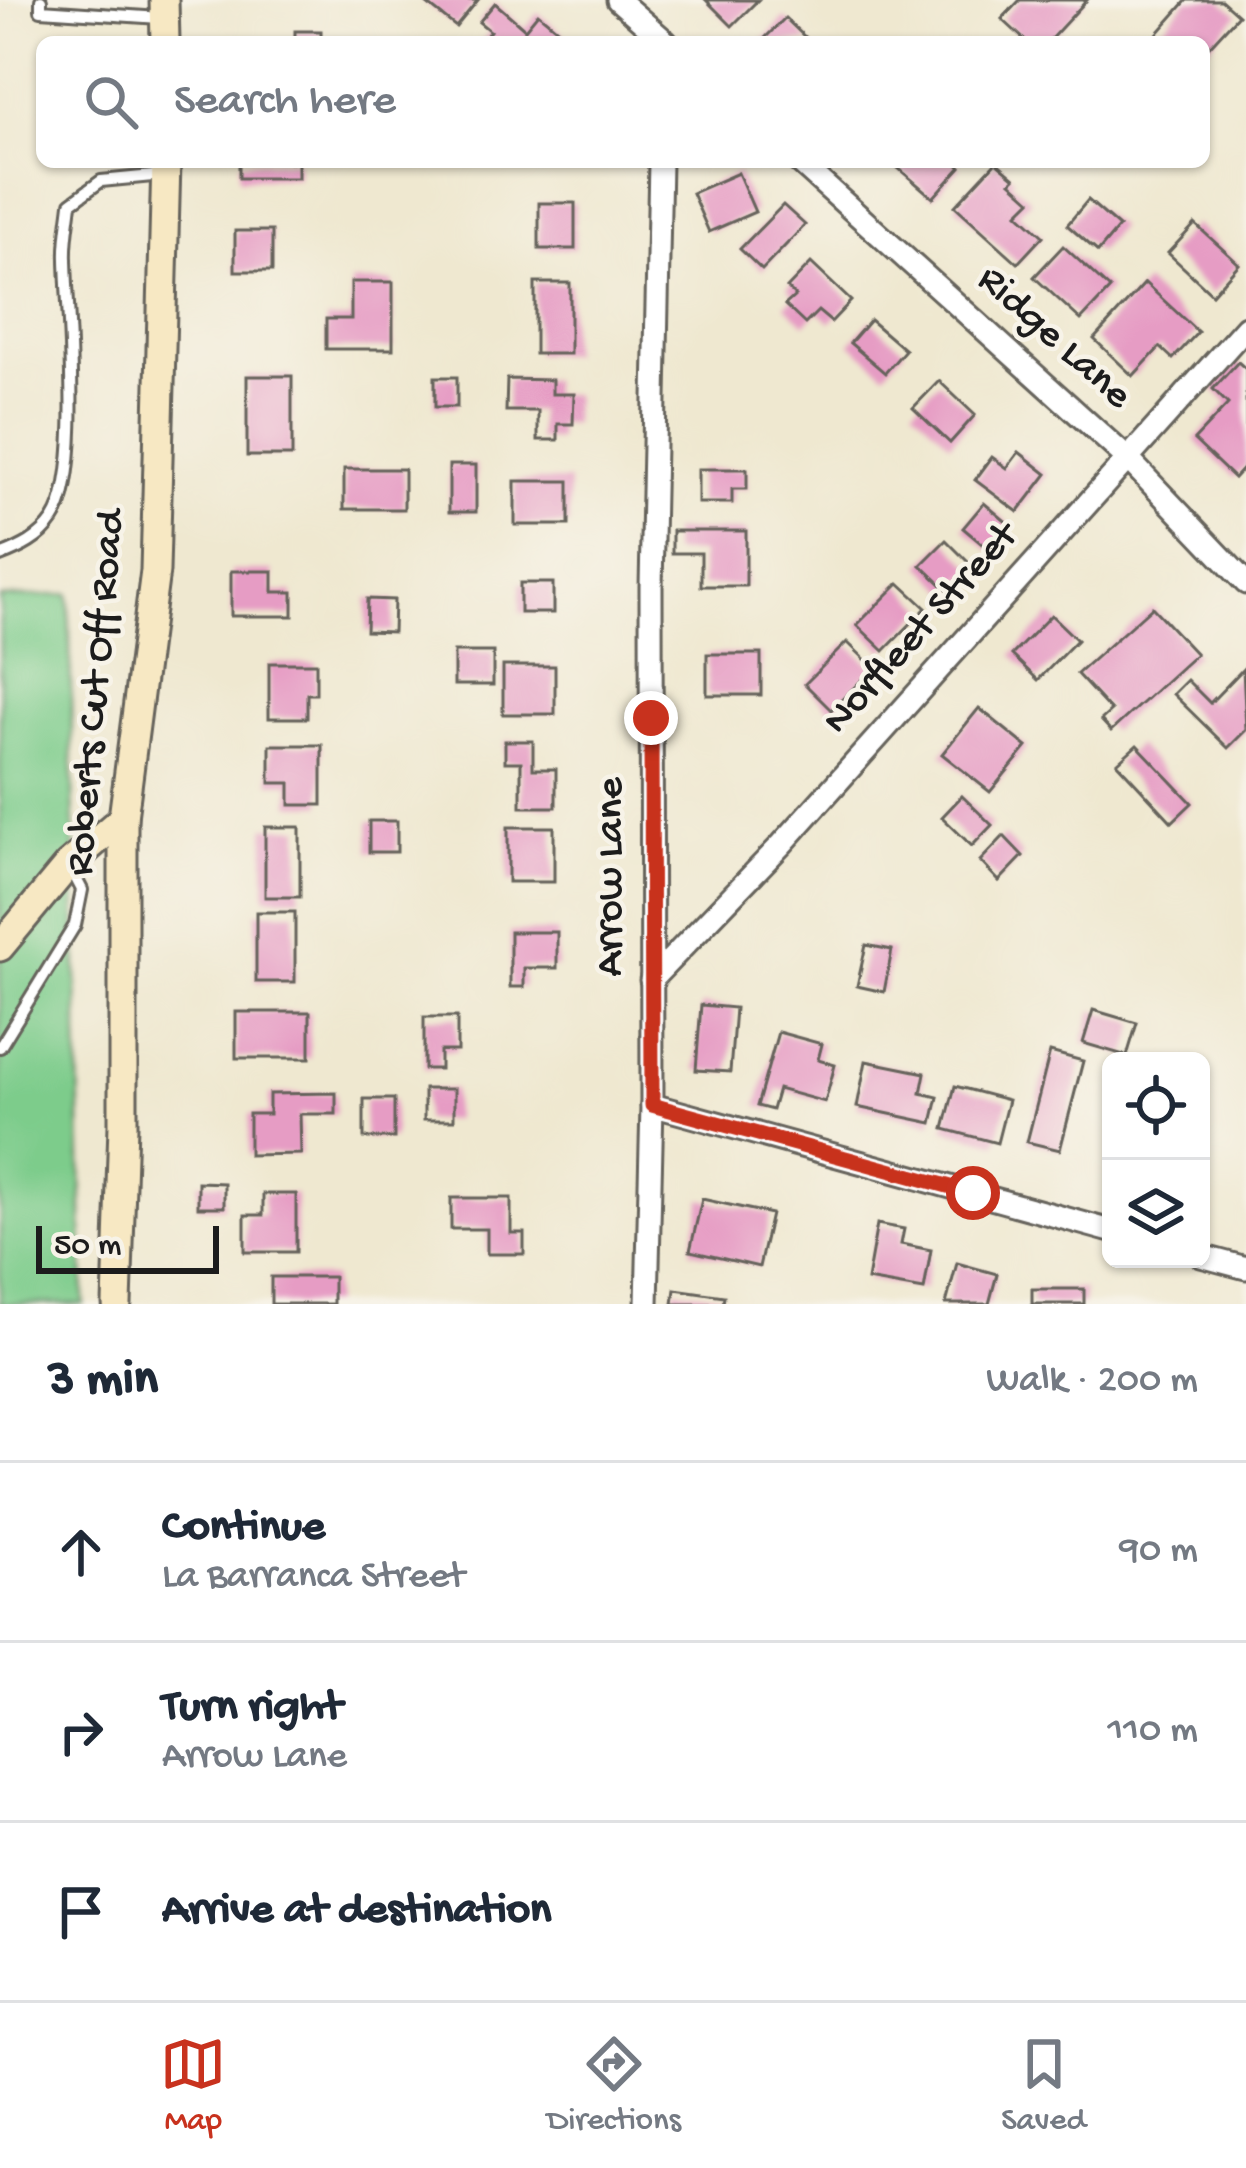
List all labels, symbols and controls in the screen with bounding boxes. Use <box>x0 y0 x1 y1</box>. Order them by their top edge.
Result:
search box <box>36 36 1210 168</box>
icon: search <box>78 69 144 135</box>
text: Search here <box>174 76 396 129</box>
street label: Ridge Lane <box>965 257 1142 422</box>
street label: Roberts Cut Off Road <box>58 505 139 878</box>
street label: Norfleet Street <box>814 511 1033 746</box>
route end <box>624 691 678 745</box>
street label: Arrow Lane <box>588 776 637 977</box>
map controls <box>1102 1052 1210 1268</box>
button: locate <box>1102 1052 1210 1160</box>
button: layers <box>1102 1160 1210 1268</box>
route start <box>946 1166 1000 1220</box>
scale bar <box>36 1220 219 1273</box>
text: 50 m <box>54 1228 121 1266</box>
text: 3 min <box>48 1352 158 1412</box>
text: Walk · 200 m <box>986 1359 1198 1405</box>
text: Continue <box>162 1502 325 1555</box>
icon: ahead <box>48 1519 114 1585</box>
text: 90 m <box>1119 1529 1198 1575</box>
text: La Barranca Street <box>162 1555 465 1601</box>
text: Turn right <box>162 1682 342 1735</box>
icon: right <box>48 1699 114 1765</box>
text: 110 m <box>1107 1709 1198 1755</box>
text: Arrow Lane <box>162 1735 347 1781</box>
icon: arrive <box>48 1879 114 1945</box>
text: Arrive at destination <box>162 1885 551 1938</box>
tab: Map <box>160 2031 226 2141</box>
tab: Directions <box>547 2031 681 2141</box>
tab: Saved <box>1001 2031 1086 2141</box>

